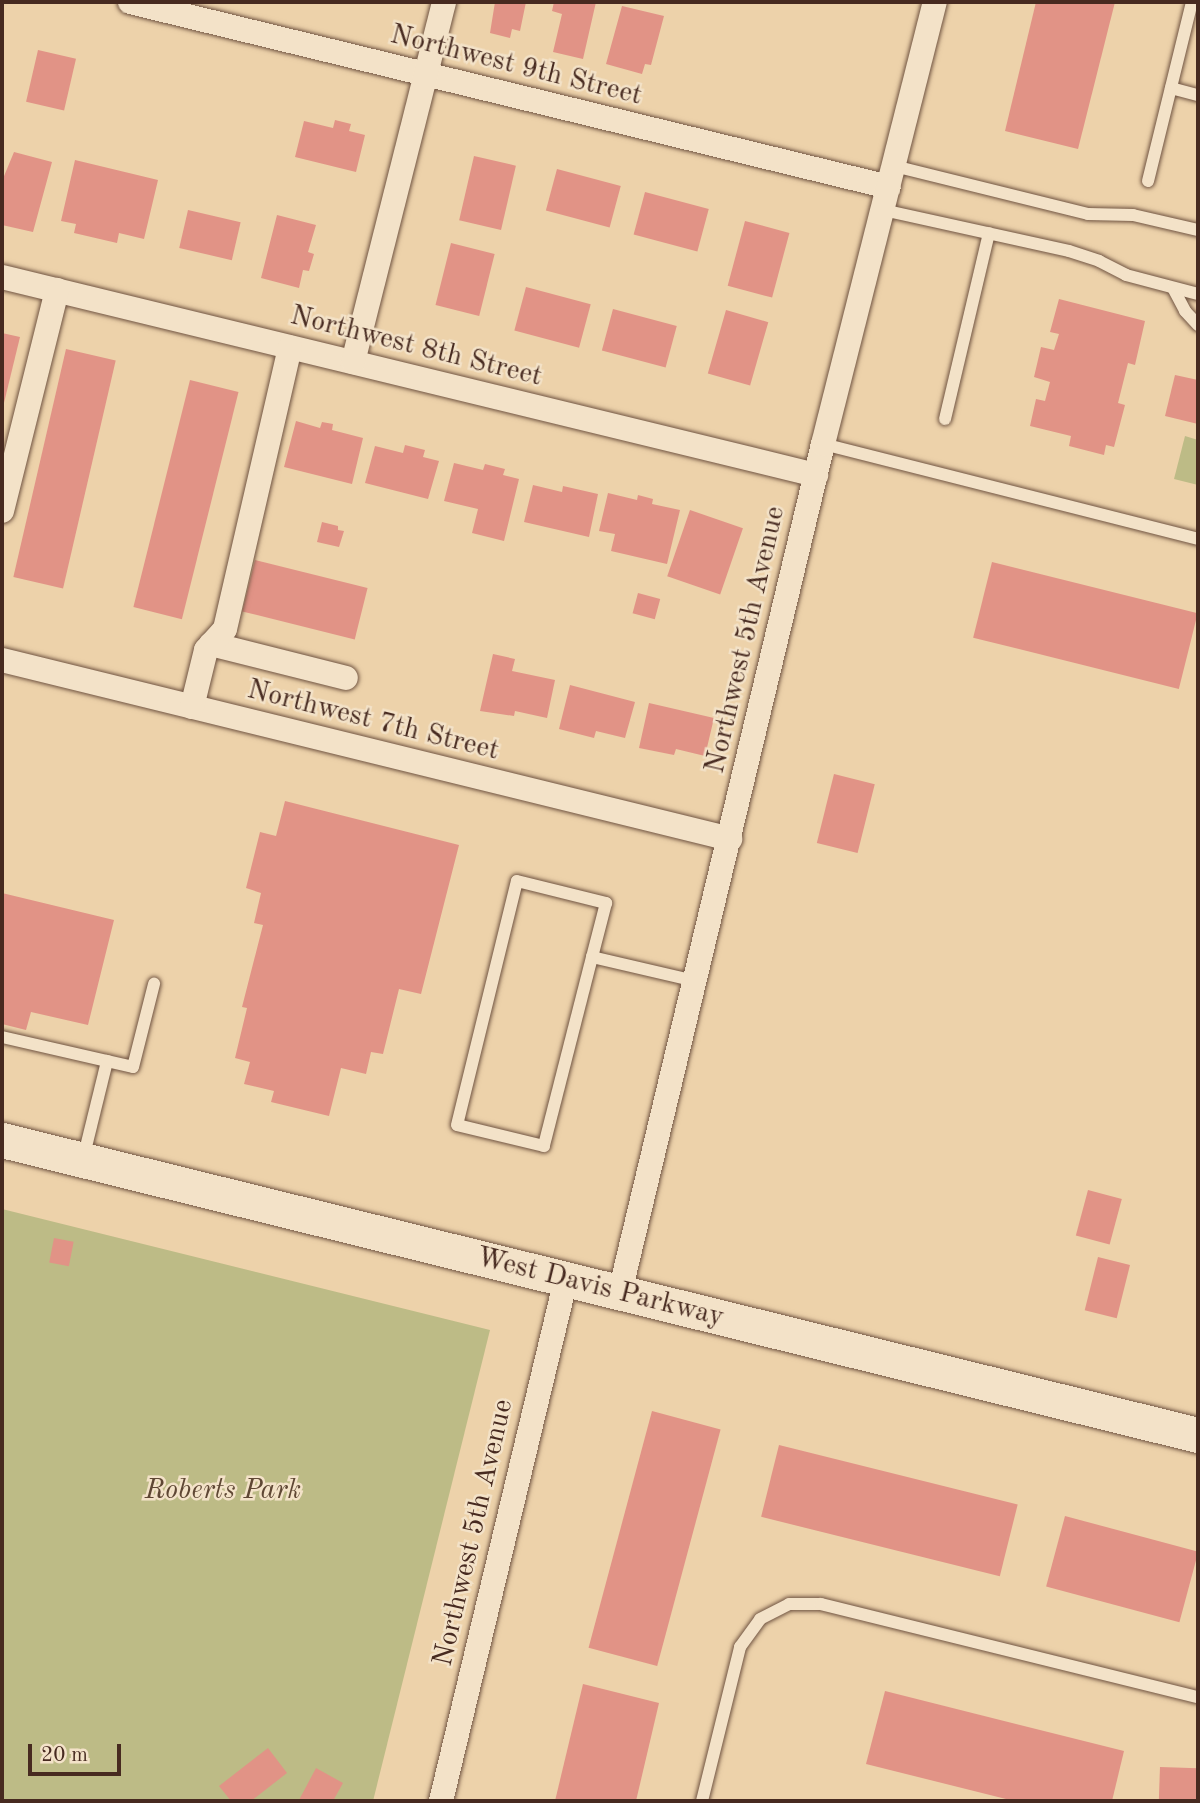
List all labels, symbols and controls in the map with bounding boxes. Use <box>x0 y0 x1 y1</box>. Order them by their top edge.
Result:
street label: Northwest 9th Street <box>387 18 645 114</box>
street label: Northwest 8th Street <box>287 299 545 395</box>
street label: Northwest 5th Avenue <box>699 503 793 777</box>
street label: Northwest 7th Street <box>244 673 502 769</box>
street label: West Davis Parkway <box>473 1241 727 1335</box>
street label: Northwest 5th Avenue <box>427 1396 521 1670</box>
park label: Roberts Park <box>145 1474 301 1508</box>
scale bar <box>32 1730 124 1774</box>
text: 20 m <box>41 1745 88 1766</box>

